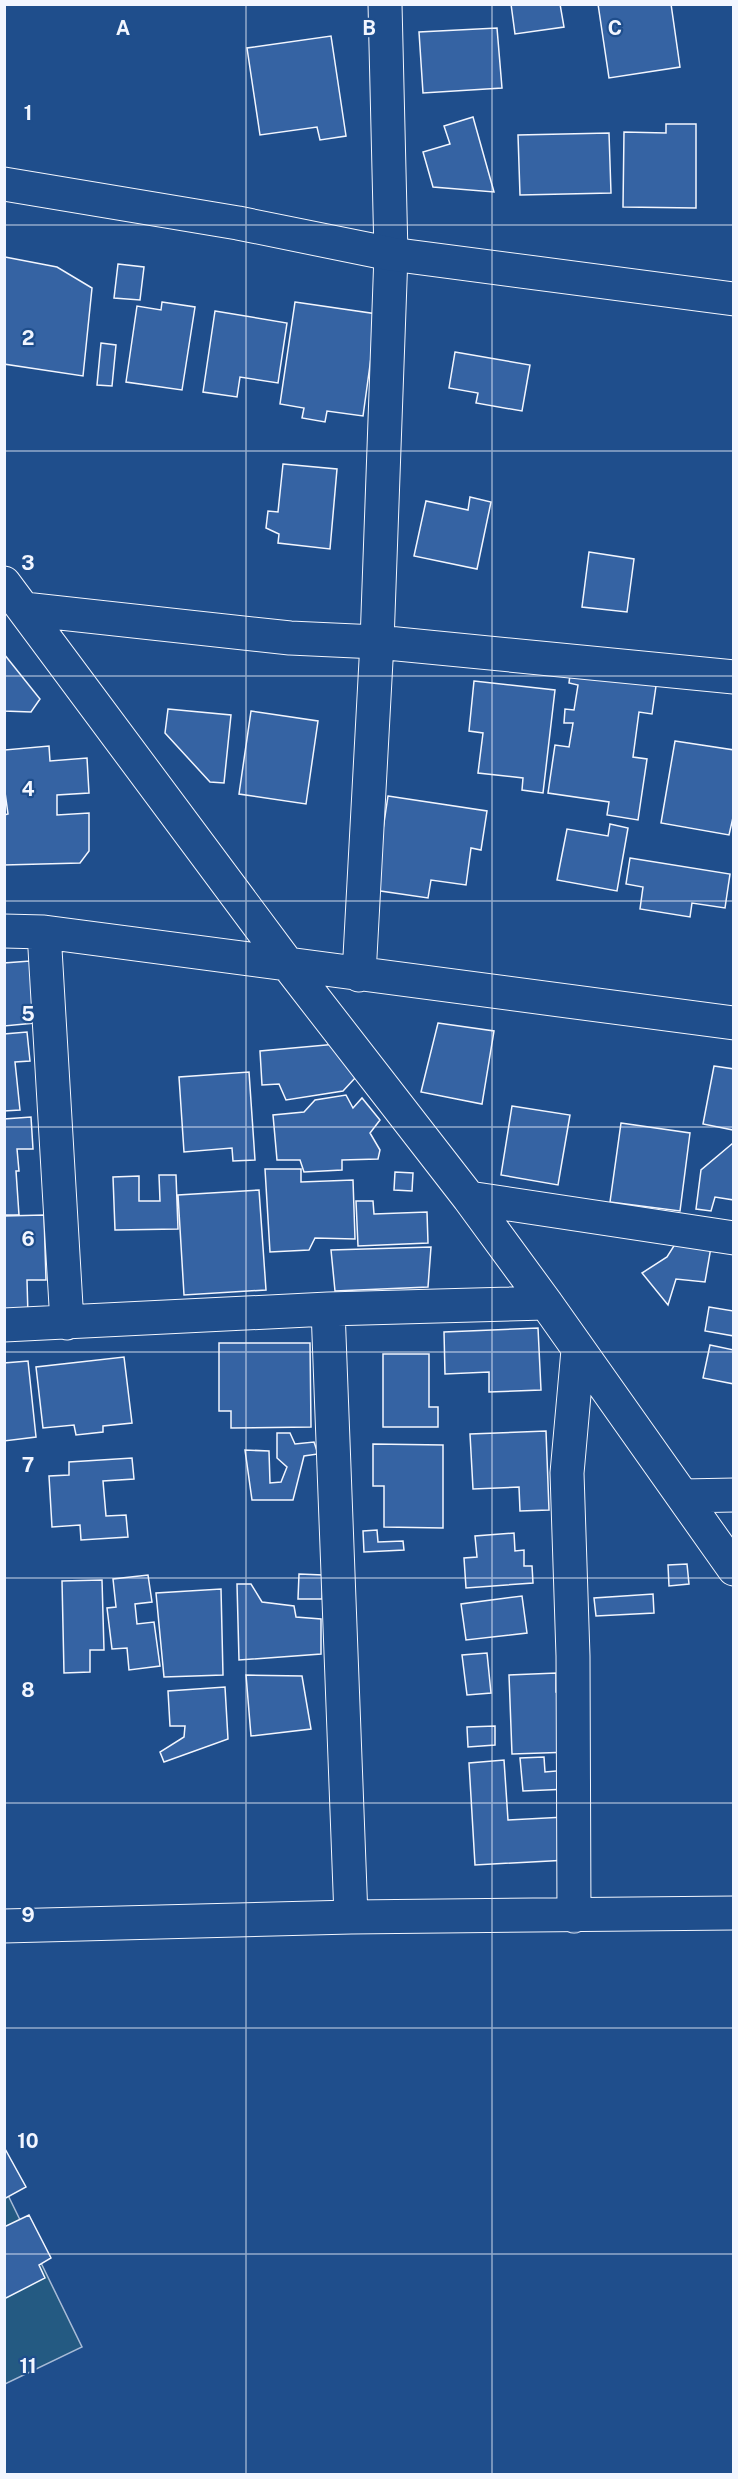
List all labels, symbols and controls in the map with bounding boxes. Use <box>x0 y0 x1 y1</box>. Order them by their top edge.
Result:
text: A <box>116 16 130 40</box>
text: B <box>362 16 376 40</box>
text: C <box>608 16 622 40</box>
text: 1 <box>24 101 32 125</box>
text: 2 <box>22 326 34 350</box>
text: 3 <box>21 551 35 575</box>
text: 4 <box>21 777 35 801</box>
text: 5 <box>21 1002 35 1026</box>
text: 6 <box>21 1227 35 1251</box>
text: 7 <box>22 1453 34 1477</box>
text: 8 <box>21 1678 35 1702</box>
text: 9 <box>21 1903 35 1927</box>
text: 10 <box>17 2129 39 2153</box>
text: 11 <box>19 2354 37 2378</box>

